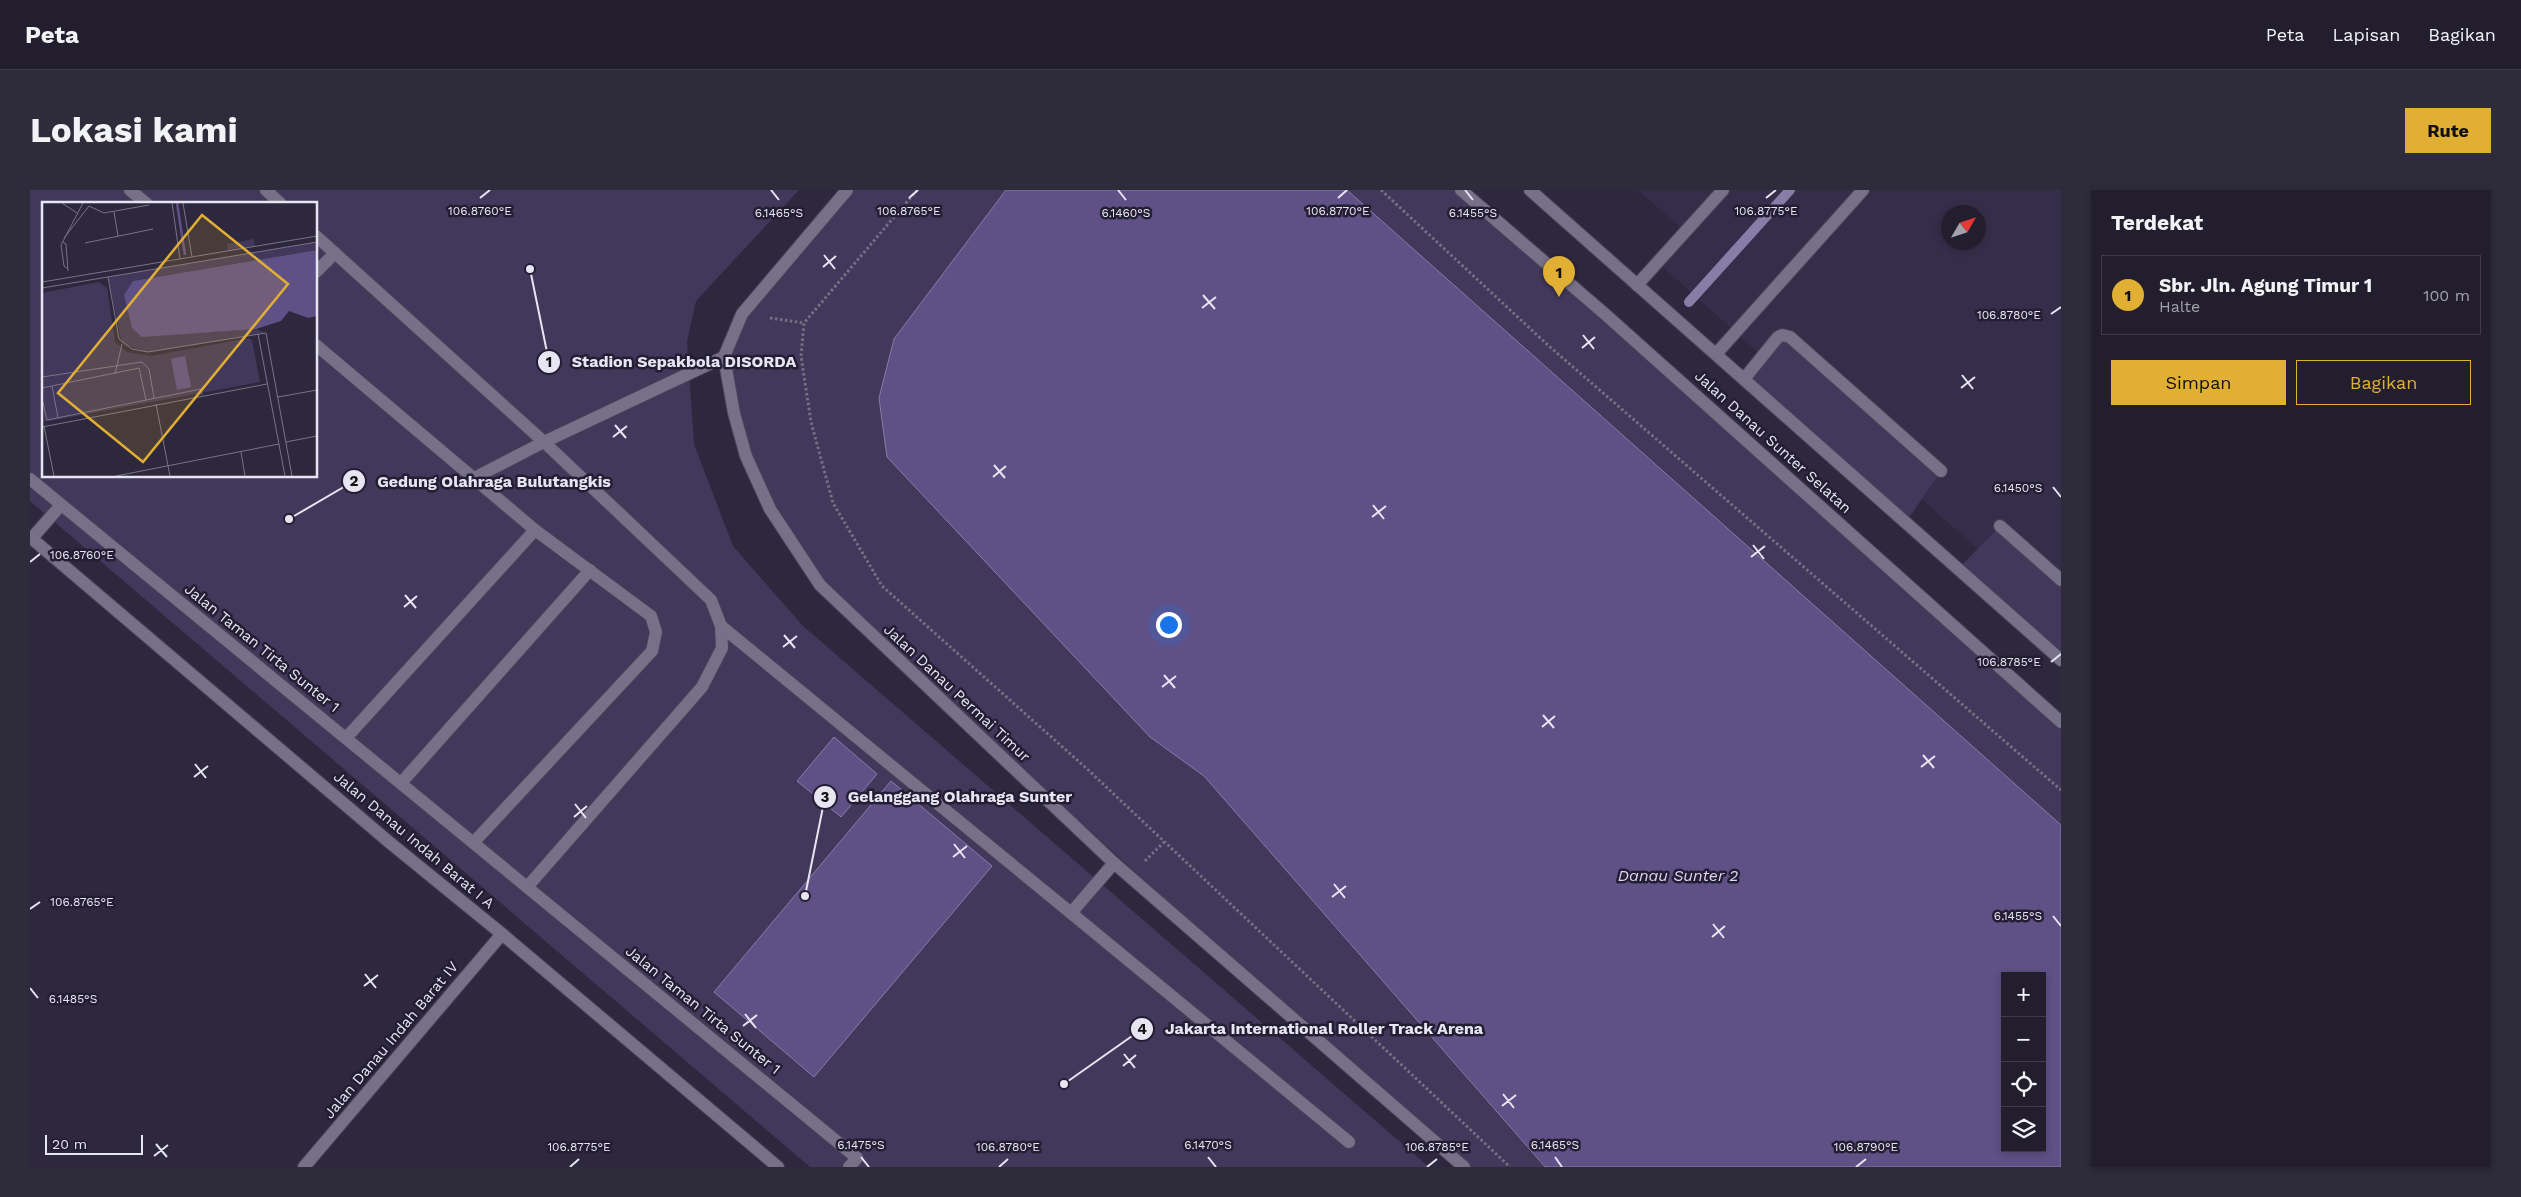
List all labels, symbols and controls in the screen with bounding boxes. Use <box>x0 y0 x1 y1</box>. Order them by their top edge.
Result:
text: Peta <box>25 21 79 49</box>
text: Peta <box>2266 24 2304 45</box>
text: Lapisan <box>2332 24 2400 45</box>
text: Bagikan <box>2428 24 2496 45</box>
button: Rute <box>2405 108 2491 153</box>
text: Lokasi kami <box>30 109 238 151</box>
inset map <box>42 202 318 478</box>
text: 106.8760°E <box>448 204 512 218</box>
text: 106.8765°E <box>877 204 941 218</box>
text: 106.8770°E <box>1306 204 1370 218</box>
text: 106.8775°E <box>1734 204 1798 218</box>
north arrow <box>1941 205 1986 250</box>
text: 6.1465°S <box>755 206 803 220</box>
text: 6.1460°S <box>1101 206 1151 220</box>
text: 6.1455°S <box>1449 206 1497 220</box>
text: Terdekat <box>2111 210 2203 235</box>
pin: 1 <box>1543 256 1575 297</box>
text: Sbr. Jln. Agung Timur 1 <box>2159 274 2372 297</box>
text: 1 <box>2125 286 2131 305</box>
text: 100 m <box>2423 286 2470 305</box>
text: Halte <box>2159 297 2200 316</box>
text: 106.8780°E <box>1977 308 2041 322</box>
callout: Stadion Sepakbola DISORDA <box>537 346 806 377</box>
text: Stadion Sepakbola DISORDA <box>572 352 796 371</box>
text: 1 <box>546 353 552 371</box>
button: Simpan <box>2111 360 2286 405</box>
button: Bagikan <box>2296 360 2471 405</box>
street label: Jalan Danau Sunter Selatan <box>1691 367 1855 517</box>
callout: Gedung Olahraga Bulutangkis <box>342 465 620 496</box>
text: 2 <box>350 472 359 490</box>
text: Gedung Olahraga Bulutangkis <box>377 472 611 491</box>
text: 6.1450°S <box>1994 481 2042 495</box>
text: 106.8760°E <box>50 548 114 562</box>
street label: Jalan Taman Tirta Sunter 1 <box>181 580 343 716</box>
your location <box>1156 612 1182 638</box>
street label: Jalan Danau Permai Timur <box>880 620 1034 766</box>
text: 106.8785°E <box>1977 655 2041 669</box>
street label: Jalan Danau Indah Barat I A <box>330 767 498 913</box>
callout: Gelanggang Olahraga Sunter <box>813 781 1083 812</box>
text: Gelanggang Olahraga Sunter <box>848 787 1072 806</box>
text: 3 <box>821 788 830 806</box>
water label: Danau Sunter 2 <box>1618 866 1738 885</box>
text: 106.8765°E <box>50 895 114 909</box>
text: 6.1455°S <box>1994 909 2042 923</box>
street label: Jalan Taman Tirta Sunter 1 <box>622 942 784 1078</box>
street label: Jalan Danau Indah Barat IV <box>320 958 462 1122</box>
map controls <box>2001 972 2046 1152</box>
button: + <box>2001 972 2046 1017</box>
text: 6.1485°S <box>49 992 97 1006</box>
callout: Jakarta International Roller Track Arena <box>1130 1013 1494 1044</box>
button: − <box>2001 1017 2046 1062</box>
text: Jakarta International Roller Track Arena <box>1165 1019 1484 1038</box>
text: 4 <box>1137 1020 1147 1038</box>
button: locate <box>2001 1062 2046 1107</box>
button: layers <box>2001 1107 2046 1152</box>
scale bar <box>45 1132 142 1155</box>
text: 20 m <box>52 1136 87 1152</box>
text: 6.1475°S <box>837 1138 885 1152</box>
text: 6.1470°S <box>1184 1138 1232 1152</box>
text: 6.1465°S <box>1531 1138 1579 1152</box>
text: 106.8775°E <box>547 1140 611 1154</box>
text: 106.8780°E <box>976 1140 1040 1154</box>
text: 106.8785°E <box>1405 1140 1469 1154</box>
text: 106.8790°E <box>1834 1140 1899 1154</box>

